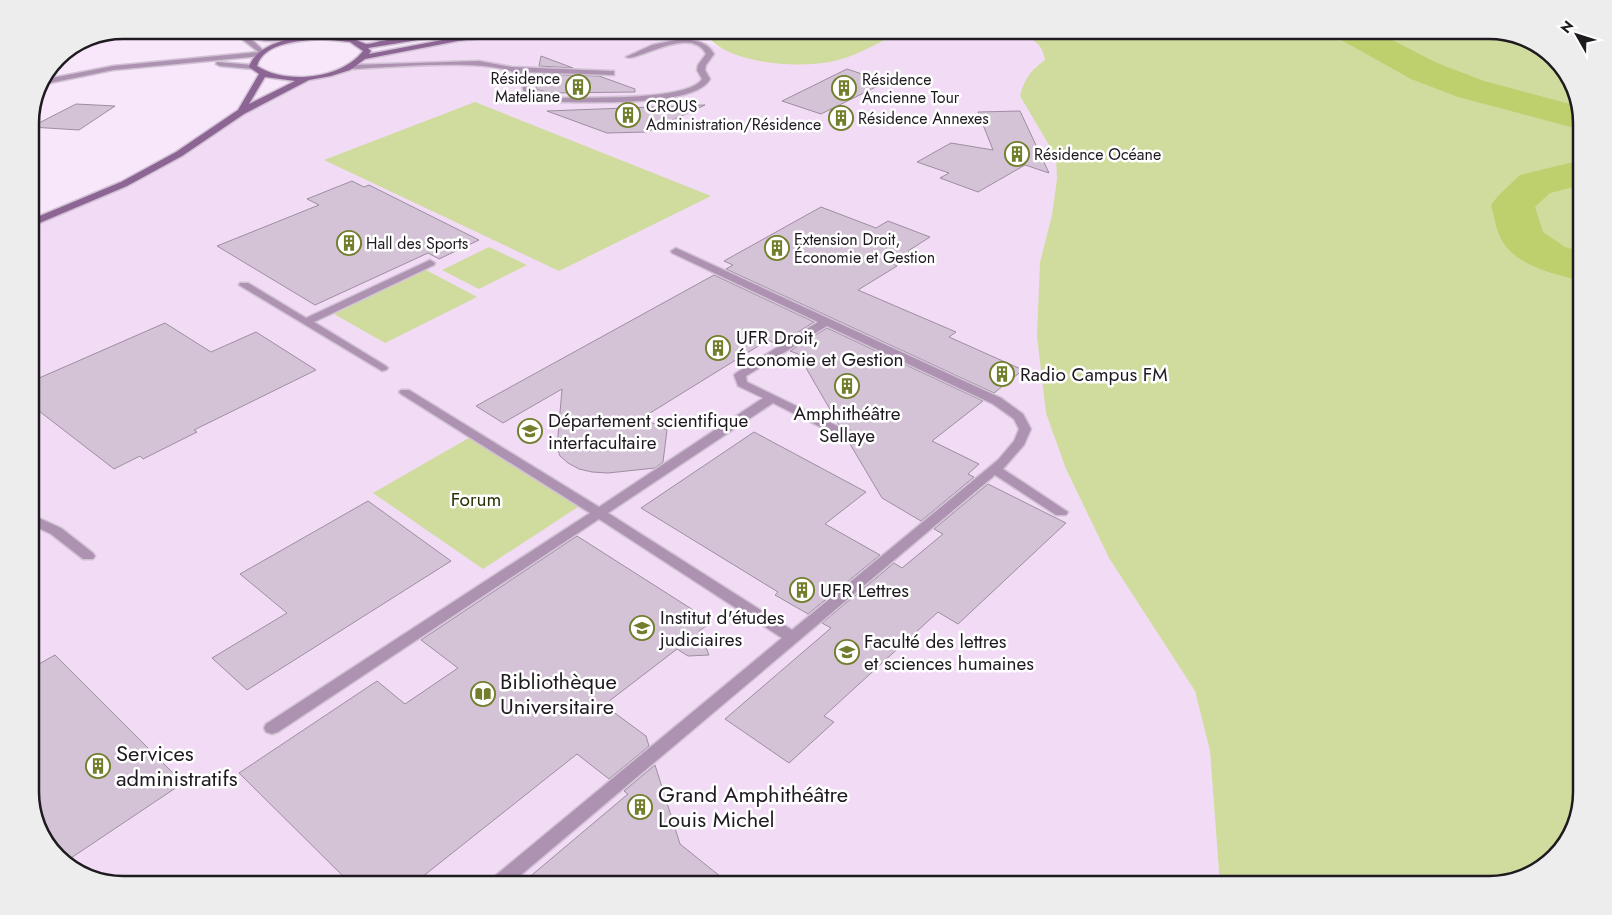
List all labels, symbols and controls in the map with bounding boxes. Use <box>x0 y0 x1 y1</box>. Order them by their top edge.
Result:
north arrow <box>1552 10 1602 60</box>
text: N <box>1556 16 1578 37</box>
place label: Résidence Mateliane <box>491 67 560 108</box>
place label: Résidence Ancienne Tour <box>862 68 960 109</box>
building icon: Résidence Mateliane <box>565 74 591 100</box>
building icon: Résidence Ancienne Tour <box>831 75 857 101</box>
place label: CROUS Administration/Résidence <box>646 95 821 136</box>
building icon: CROUS Administration/Résidence <box>615 102 641 128</box>
building icon: Résidence Annexes <box>828 105 854 131</box>
place label: Résidence Annexes <box>858 107 989 130</box>
building icon: Résidence Océane <box>1004 141 1030 167</box>
place label: Résidence Océane <box>1034 143 1161 166</box>
place label: Extension Droit, Économie et Gestion <box>794 228 935 269</box>
building icon: Hall des Sports <box>336 230 362 256</box>
place label: Hall des Sports <box>366 232 468 255</box>
building icon: Extension Droit, Économie et Gestion <box>764 235 790 261</box>
place label: UFR Droit, Économie et Gestion <box>736 324 904 373</box>
building icon: UFR Droit, Économie et Gestion <box>705 335 731 361</box>
building icon: Radio Campus FM <box>989 361 1015 387</box>
place label: Radio Campus FM <box>1020 361 1168 388</box>
building icon: Amphithéâtre Sellaye <box>834 373 860 399</box>
place label: Amphithéâtre Sellaye <box>793 400 901 449</box>
place label: Département scientifique interfacultaire <box>548 407 748 456</box>
school or university icon: Département scientifique interfacultaire <box>517 418 543 444</box>
park label: Forum <box>451 486 501 513</box>
building icon: UFR Lettres <box>789 577 815 603</box>
place label: UFR Lettres <box>820 577 909 604</box>
place label: Institut d'études judiciaires <box>658 604 785 653</box>
school or university icon: Institut d'études judiciaires <box>629 615 655 641</box>
place label: Faculté des lettres et sciences humaines <box>864 628 1034 677</box>
school or university icon: Faculté des lettres et sciences humaines <box>834 639 860 665</box>
place label: Bibliothèque Universitaire <box>500 665 617 722</box>
library icon: Bibliothèque Universitaire <box>470 681 496 707</box>
place label: Services administratifs <box>116 737 238 794</box>
building icon: Services administratifs <box>85 753 111 779</box>
place label: Grand Amphithéâtre Louis Michel <box>658 778 848 835</box>
building icon: Grand Amphithéâtre Louis Michel <box>627 794 653 820</box>

